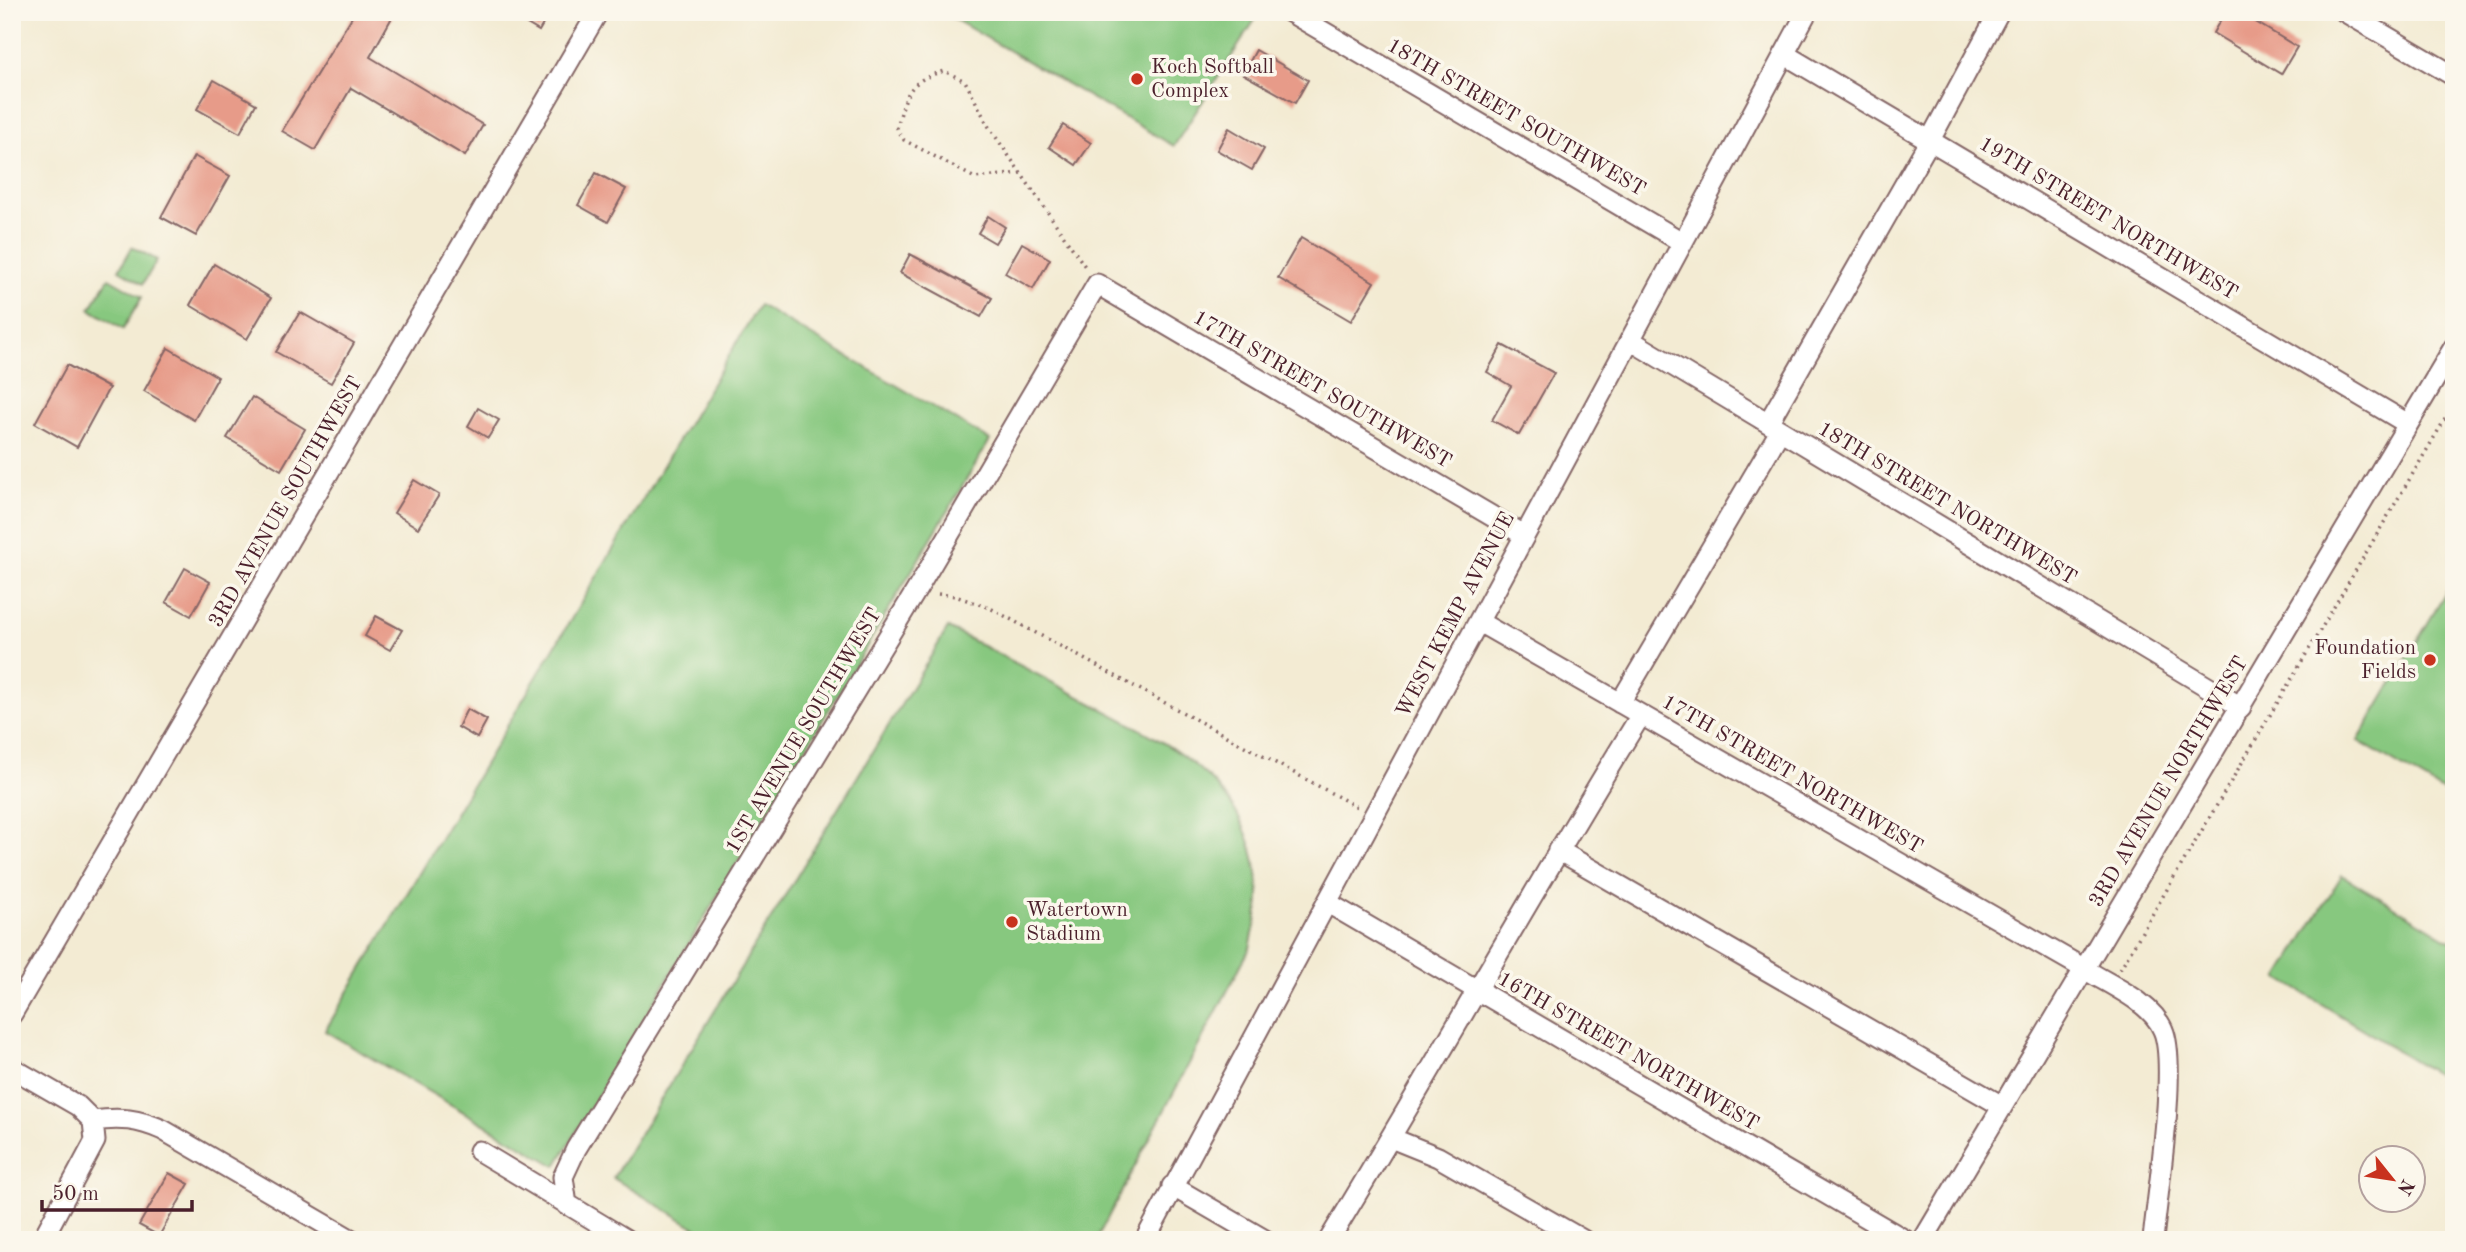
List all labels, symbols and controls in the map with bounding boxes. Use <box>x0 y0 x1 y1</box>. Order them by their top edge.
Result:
street label: 18TH STREET SOUTHWEST <box>1383 35 1649 201</box>
place label: Koch Softball Complex <box>1151 57 1274 102</box>
marker: Koch Softball Complex <box>1129 71 1145 87</box>
street label: 19TH STREET NORTHWEST <box>1975 133 2241 305</box>
street label: 17TH STREET SOUTHWEST <box>1189 307 1455 473</box>
street label: 3RD AVENUE SOUTHWEST <box>205 373 367 631</box>
street label: 18TH STREET NORTHWEST <box>1814 418 2080 590</box>
street label: WEST KEMP AVENUE <box>1393 509 1519 721</box>
street label: 1ST AVENUE SOUTHWEST <box>722 605 886 857</box>
place label: Foundation Fields <box>2314 638 2416 683</box>
marker: Foundation Fields <box>2422 652 2438 668</box>
street label: 3RD AVENUE NORTHWEST <box>2086 653 2252 911</box>
street label: 17TH STREET NORTHWEST <box>1658 692 1926 858</box>
place label: Watertown Stadium <box>1026 900 1128 945</box>
marker: Watertown Stadium <box>1004 914 1020 930</box>
street label: 16TH STREET NORTHWEST <box>1494 969 1762 1135</box>
north arrow <box>2358 1144 2428 1214</box>
scale bar <box>42 1168 192 1212</box>
text: N <box>2392 1175 2416 1198</box>
text: 50 m <box>52 1184 99 1205</box>

